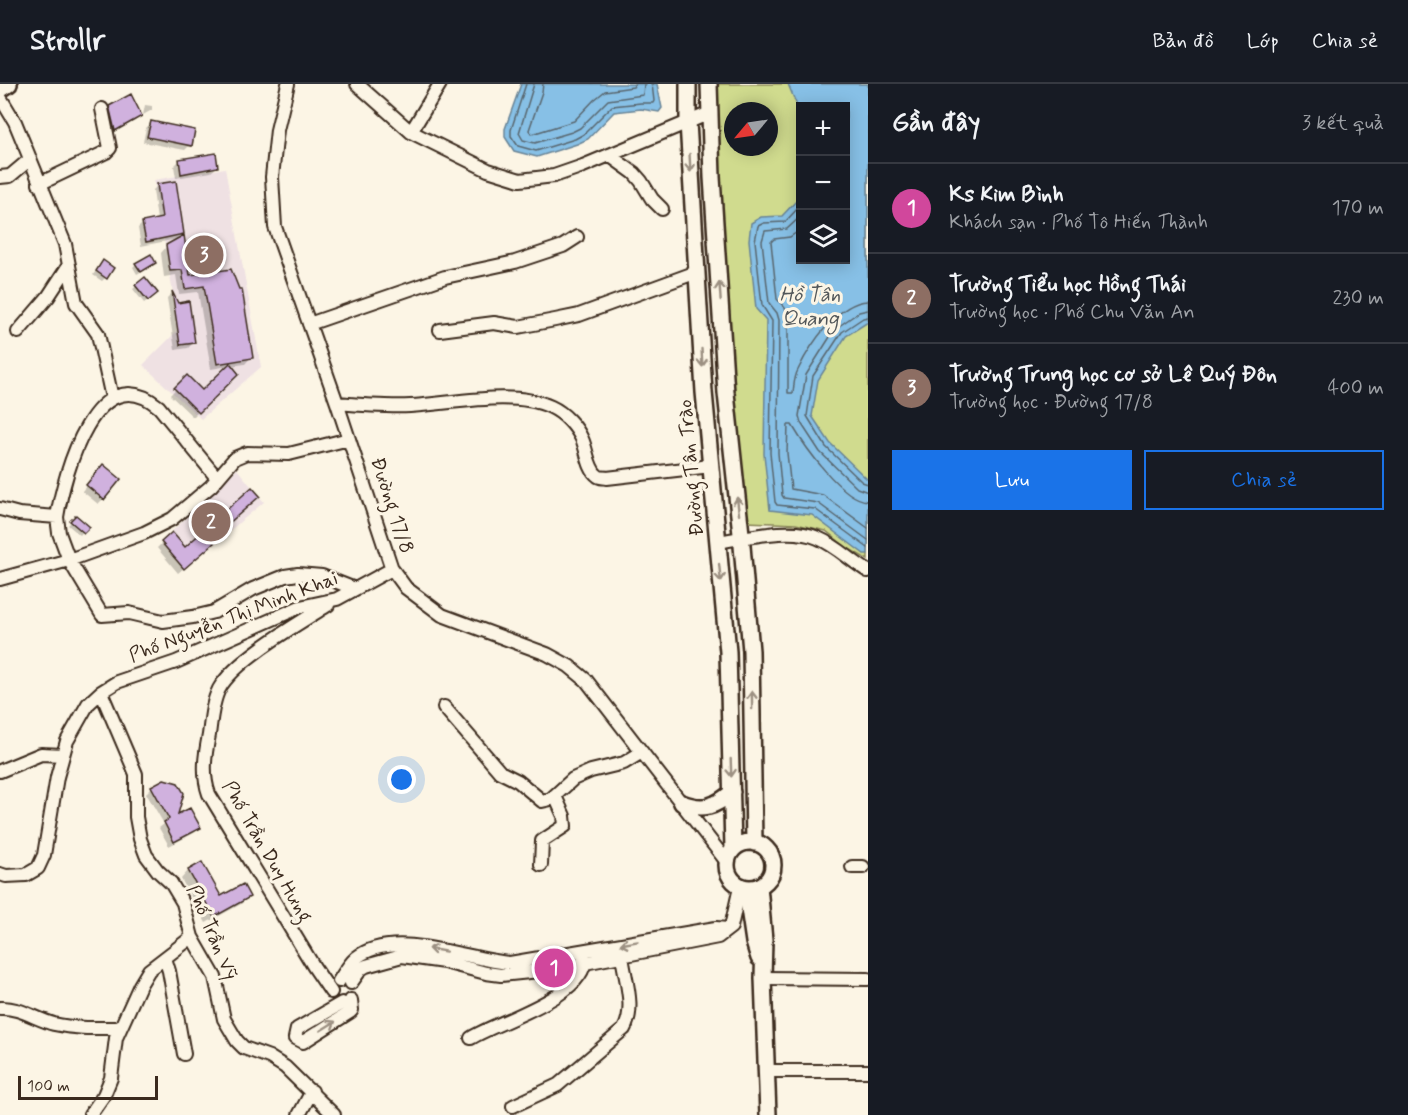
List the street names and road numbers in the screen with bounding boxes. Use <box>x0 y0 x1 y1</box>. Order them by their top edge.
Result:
street label: Đường Tân Trào <box>672 398 713 537</box>
street label: Đường 17/8 <box>361 454 420 558</box>
street label: Phố Nguyễn Thị Minh Khai <box>125 565 343 672</box>
street label: Phố Trần Duy Hưng <box>213 776 318 929</box>
street label: Phố Trần Vỹ <box>179 881 244 984</box>

